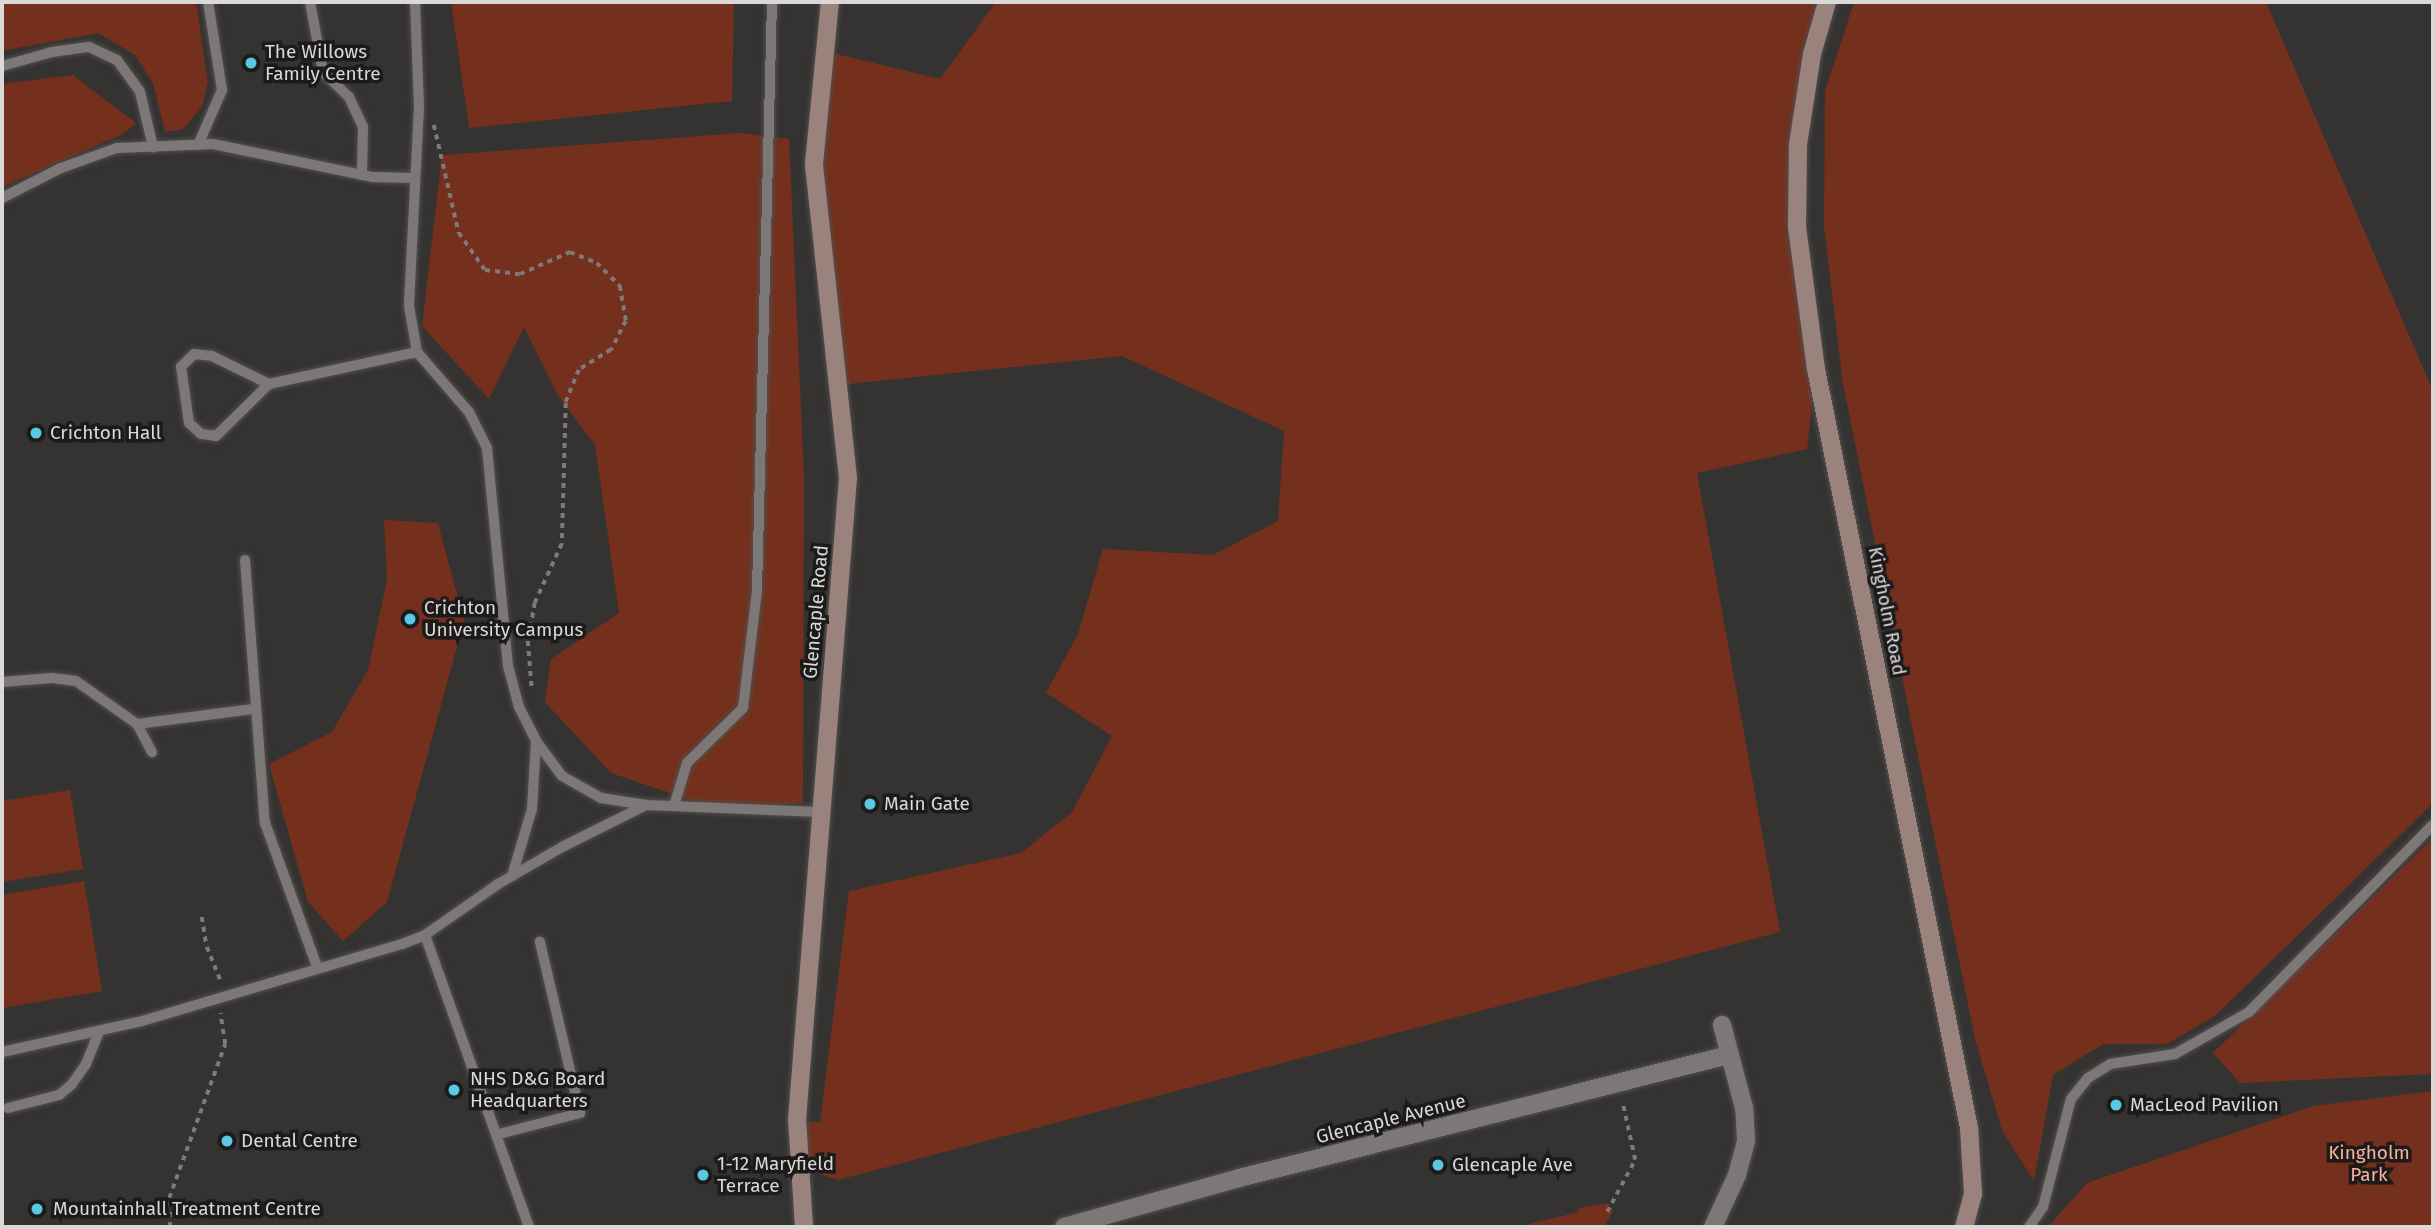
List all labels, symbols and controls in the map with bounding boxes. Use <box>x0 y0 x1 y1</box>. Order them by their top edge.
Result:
place label: The Willows Family Centre <box>265 41 381 85</box>
marker: The Willows Family Centre <box>243 55 259 71</box>
place label: Crichton Hall <box>50 422 161 444</box>
marker: Crichton Hall <box>28 425 44 441</box>
street label: Glencaple Road <box>799 544 833 680</box>
street label: Kingholm Road <box>1863 545 1911 677</box>
place label: Crichton University Campus <box>424 597 583 641</box>
marker: Crichton University Campus <box>402 611 418 627</box>
place label: Main Gate <box>884 793 970 815</box>
marker: Main Gate <box>862 796 878 812</box>
place label: NHS D&G Board Headquarters <box>470 1068 605 1112</box>
marker: NHS D&G Board Headquarters <box>444 1080 464 1100</box>
street label: Glencaple Avenue <box>1314 1089 1468 1149</box>
place label: MacLeod Pavilion <box>2130 1094 2279 1116</box>
marker: MacLeod Pavilion <box>2108 1097 2124 1113</box>
place label: Dental Centre <box>241 1130 358 1152</box>
marker: Dental Centre <box>219 1133 235 1149</box>
park label: Kingholm Park <box>2328 1142 2410 1186</box>
place label: 1-12 Maryfield Terrace <box>717 1153 834 1197</box>
place label: Glencaple Ave <box>1452 1154 1573 1176</box>
marker: Glencaple Ave <box>1430 1157 1446 1173</box>
marker: 1-12 Maryfield Terrace <box>695 1167 711 1183</box>
place label: Mountainhall Treatment Centre <box>53 1198 321 1220</box>
marker: Mountainhall Treatment Centre <box>27 1199 47 1219</box>

